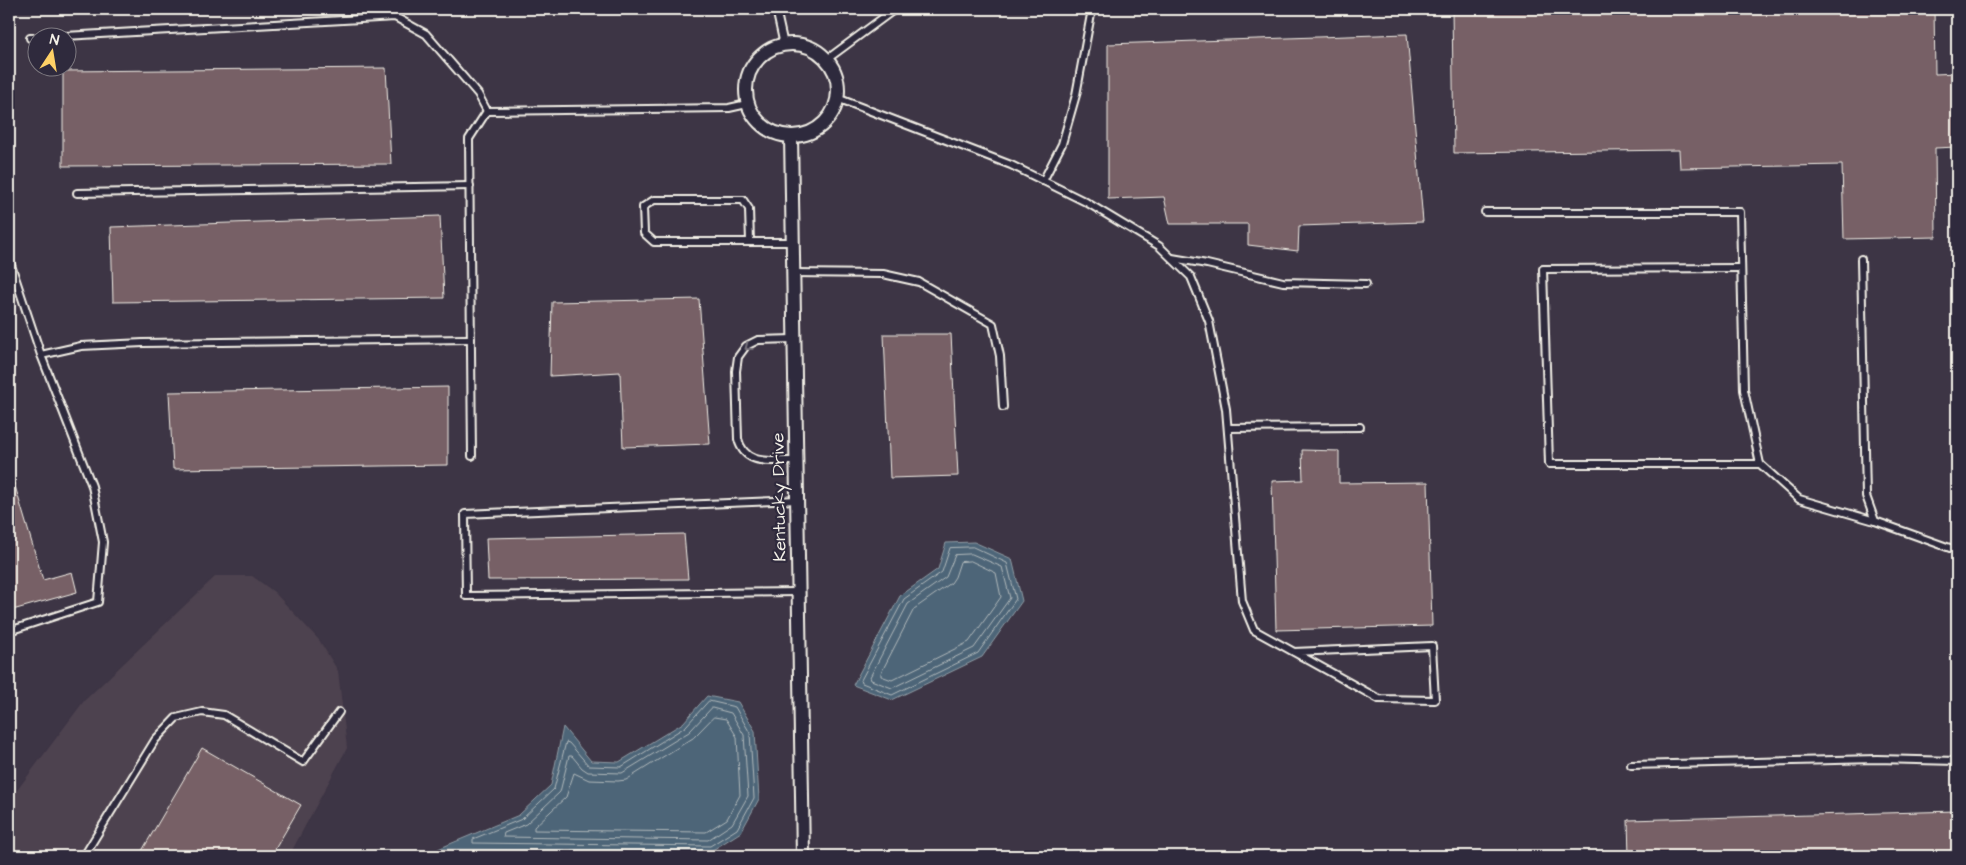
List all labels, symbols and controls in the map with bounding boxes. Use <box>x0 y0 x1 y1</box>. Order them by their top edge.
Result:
north arrow <box>28 28 78 78</box>
text: N <box>48 30 61 51</box>
one-way arrow <box>744 341 754 350</box>
street label: Kentucky Drive <box>765 432 794 562</box>

